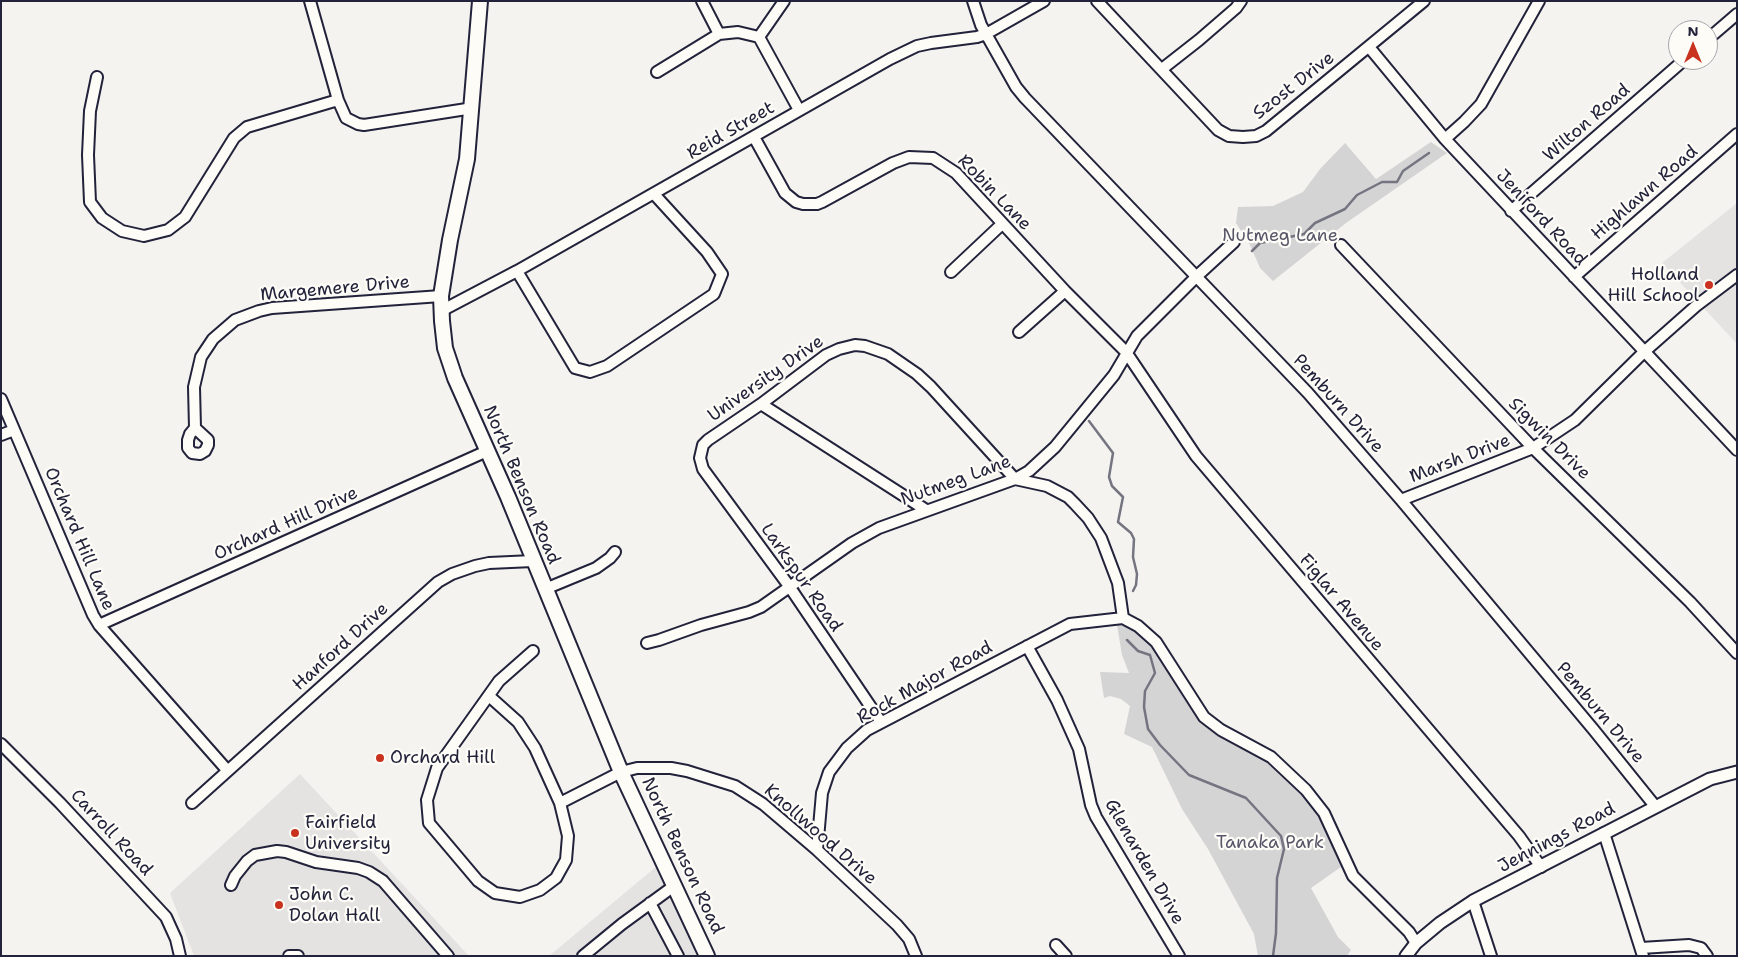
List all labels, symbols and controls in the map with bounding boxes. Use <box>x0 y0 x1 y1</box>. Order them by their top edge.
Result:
north arrow <box>1668 20 1718 70</box>
text: N <box>1687 22 1699 40</box>
street label: Szost Drive <box>1249 48 1339 124</box>
street label: Wilton Road <box>1539 79 1635 167</box>
street label: Reid Street <box>684 97 778 165</box>
street label: Highlawn Road <box>1587 141 1703 245</box>
street label: Robin Lane <box>952 151 1036 235</box>
street label: Jeniford Road <box>1491 165 1591 271</box>
park label: Nutmeg Lane <box>1222 225 1338 247</box>
place label: Holland Hill School <box>1608 264 1699 306</box>
street label: Margemere Drive <box>259 272 411 306</box>
marker: Holland Hill School <box>1703 279 1715 291</box>
street label: University Drive <box>704 331 828 427</box>
street label: Pemburn Drive <box>1288 350 1388 458</box>
street label: Sigwin Drive <box>1503 393 1595 485</box>
street label: North Benson Road <box>478 402 564 568</box>
street label: Marsh Drive <box>1407 430 1513 488</box>
street label: Nutmeg Lane <box>898 451 1014 511</box>
street label: Orchard Hill Lane <box>39 464 119 614</box>
street label: Orchard Hill Drive <box>211 483 361 565</box>
street label: Larkspur Road <box>756 520 846 636</box>
street label: Figlar Avenue <box>1294 550 1388 656</box>
street label: Hanford Drive <box>289 598 393 696</box>
street label: Rock Major Road <box>853 637 997 729</box>
street label: Pemburn Drive <box>1551 658 1649 768</box>
place label: Orchard Hill <box>390 747 495 769</box>
marker: Orchard Hill <box>374 752 386 764</box>
street label: North Benson Road <box>636 774 728 938</box>
street label: Knollwood Drive <box>759 780 881 890</box>
street label: Carroll Road <box>65 785 157 881</box>
street label: Glenarden Drive <box>1099 795 1189 929</box>
street label: Jennings Road <box>1495 798 1619 878</box>
place label: Fairfield University <box>305 812 391 854</box>
marker: Fairfield University <box>289 827 301 839</box>
park label: Tanaka Park <box>1216 832 1324 854</box>
place label: John C. Dolan Hall <box>289 884 380 926</box>
marker: John C. Dolan Hall <box>273 899 285 911</box>

